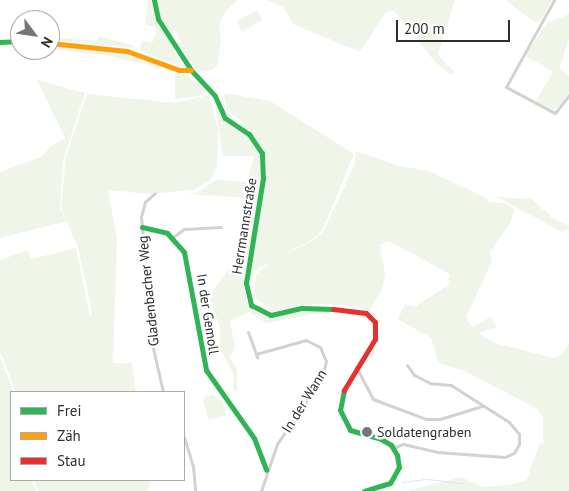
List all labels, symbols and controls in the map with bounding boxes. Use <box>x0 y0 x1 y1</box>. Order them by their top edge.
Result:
north arrow <box>10 10 60 60</box>
scale bar <box>399 10 513 42</box>
text: 200 m <box>404 19 445 38</box>
text: N <box>37 34 57 51</box>
street label: Herrmannstraße <box>228 177 260 275</box>
street label: Gladenbacher Weg <box>134 235 162 347</box>
street label: In der Gemoll <box>193 273 223 355</box>
street label: In der Wann <box>278 366 330 436</box>
legend <box>10 391 185 481</box>
text: Frei <box>57 401 82 420</box>
place label: Soldatengraben <box>377 424 471 440</box>
text: Zäh <box>57 426 81 445</box>
marker: Soldatengraben <box>361 426 373 438</box>
text: Stau <box>57 451 86 470</box>

